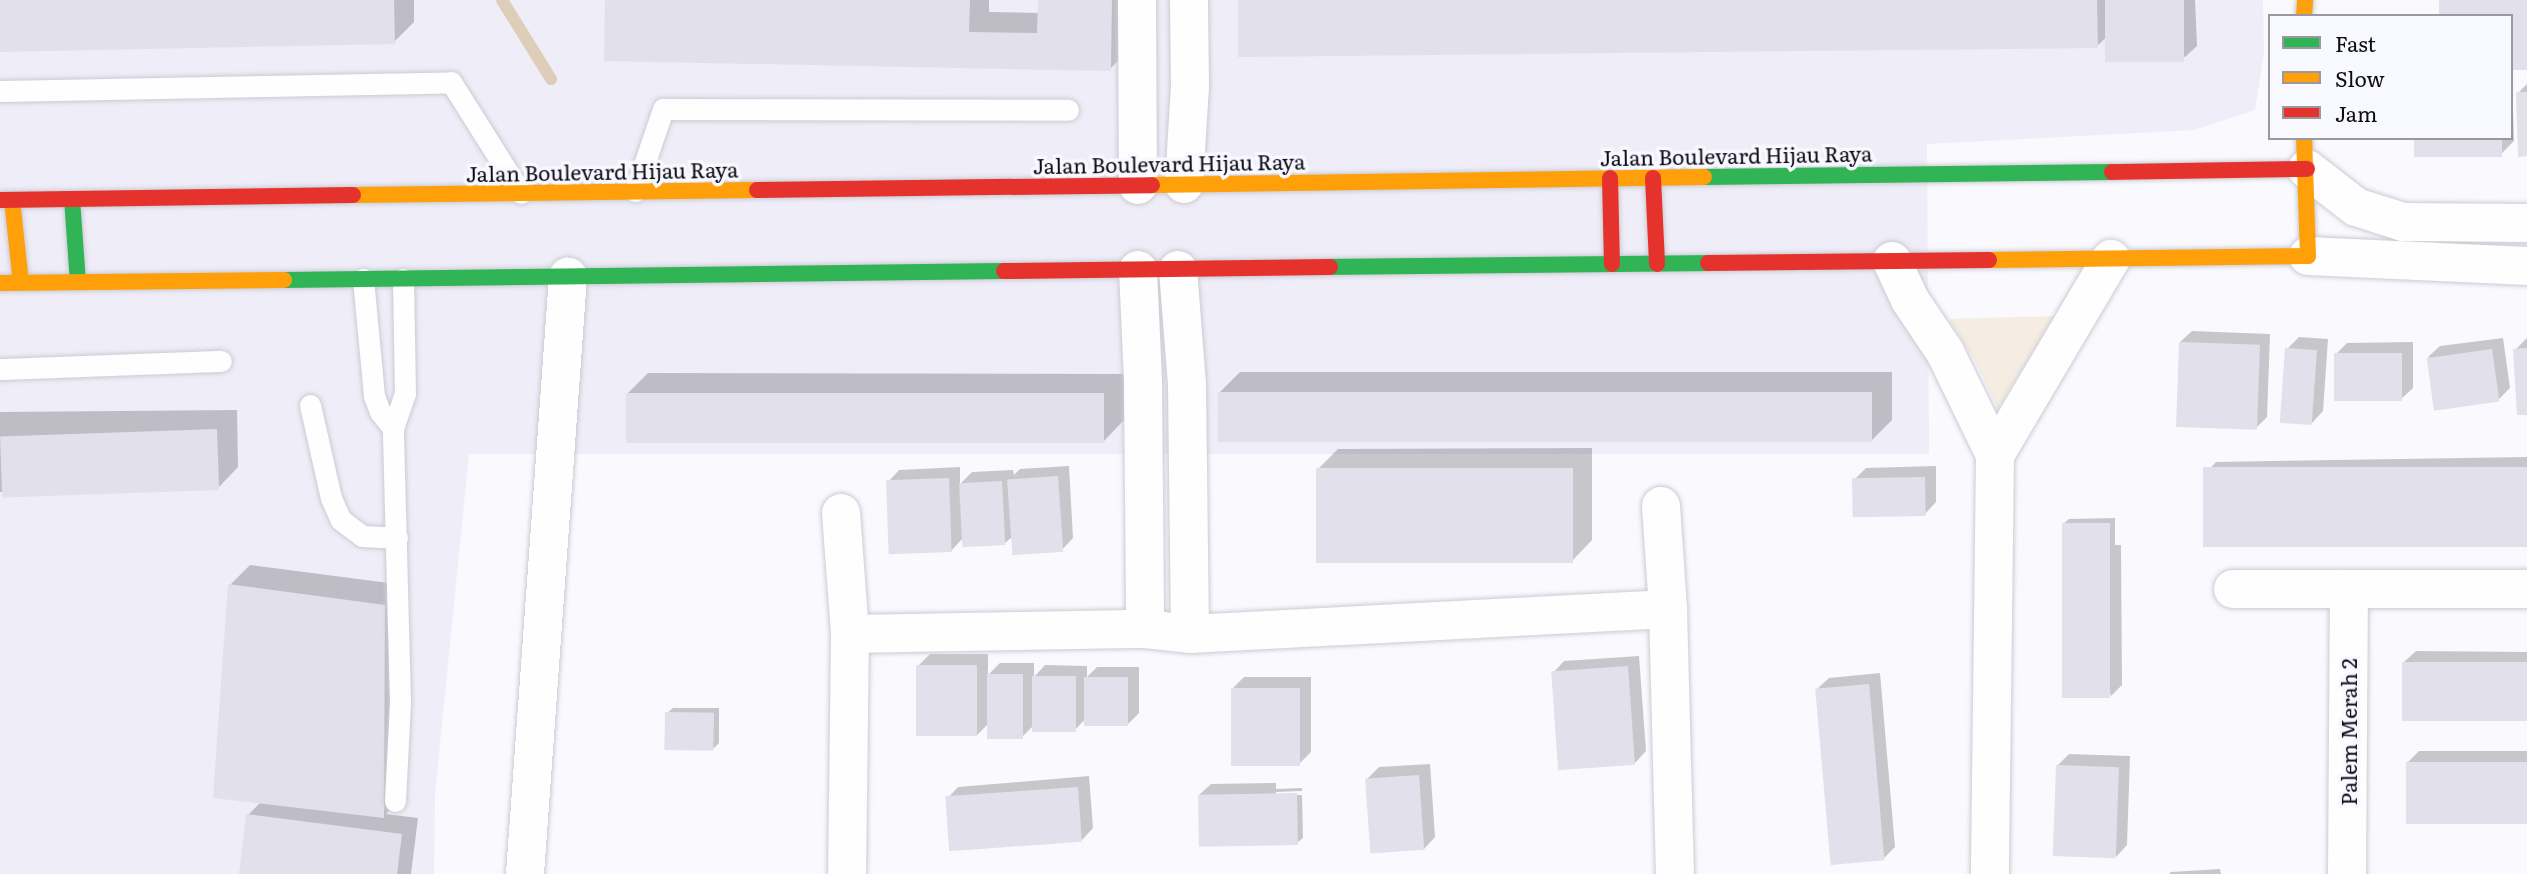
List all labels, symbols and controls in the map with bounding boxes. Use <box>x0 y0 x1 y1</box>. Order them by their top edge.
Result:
legend <box>2268 14 2513 140</box>
text: Fast <box>2335 27 2376 58</box>
text: Slow <box>2335 62 2385 93</box>
text: Jam <box>2335 97 2377 128</box>
street label: Jalan Boulevard Hijau Raya <box>1600 140 1872 170</box>
street label: Jalan Boulevard Hijau Raya <box>1033 148 1305 178</box>
street label: Jalan Boulevard Hijau Raya <box>466 156 738 186</box>
street label: Palem Merah 2 <box>2335 658 2361 806</box>

